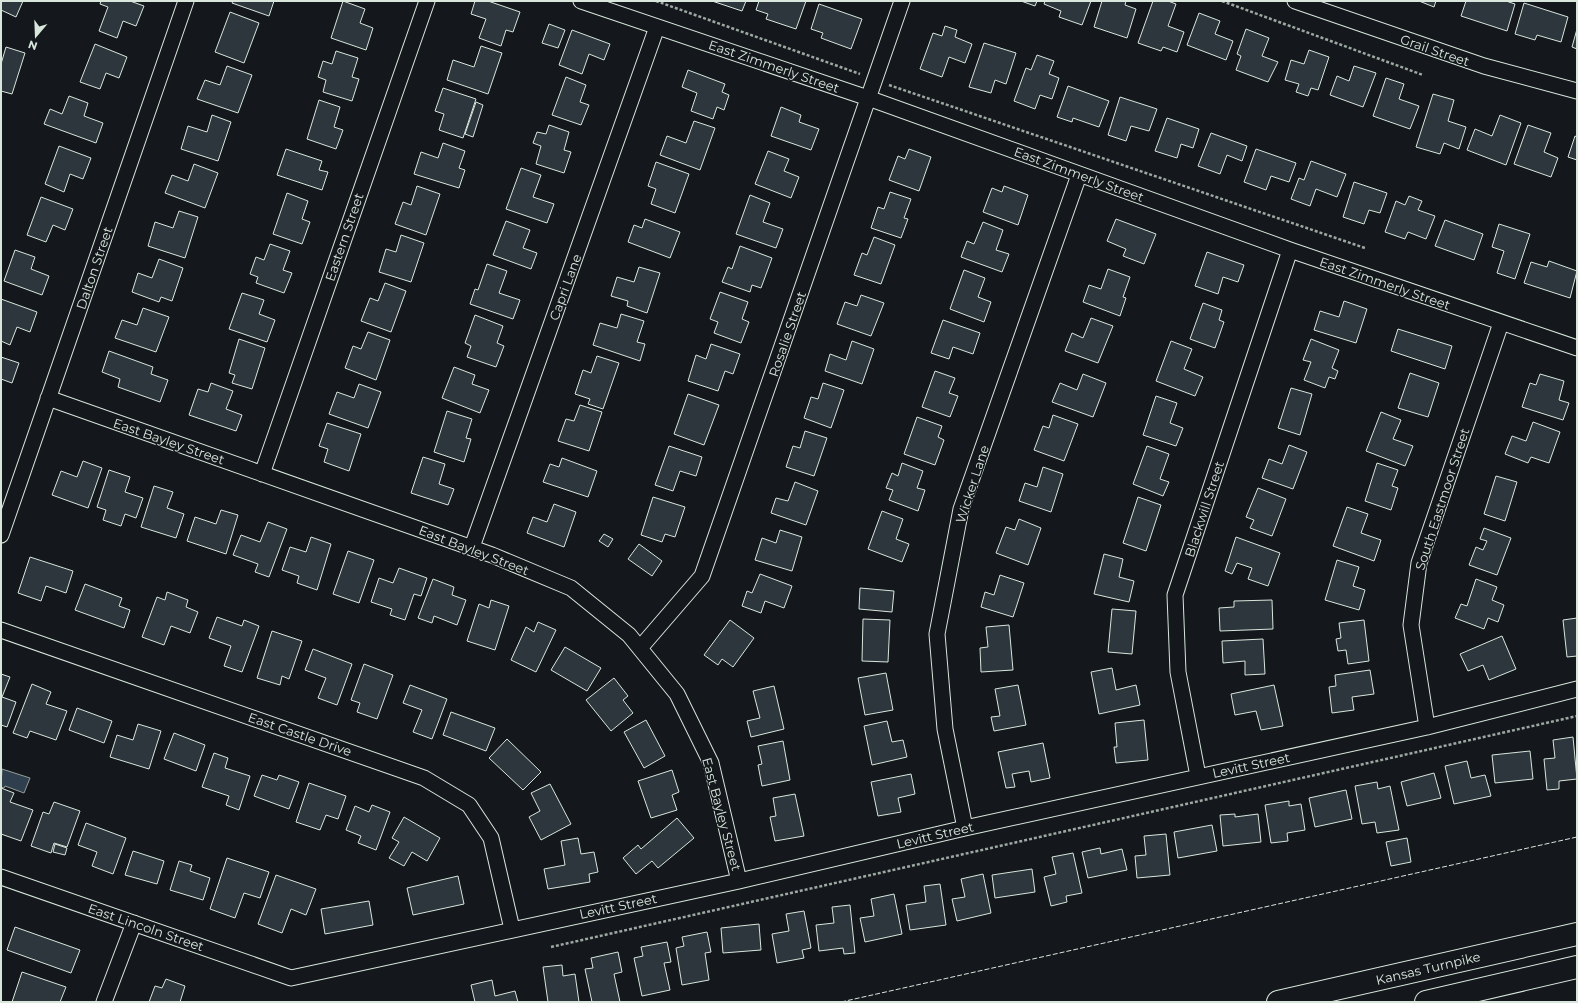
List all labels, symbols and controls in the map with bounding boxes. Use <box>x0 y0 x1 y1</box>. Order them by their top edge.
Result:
north arrow <box>16 16 56 56</box>
street label: Grail Street <box>1398 31 1472 69</box>
street label: East Zimmerly Street <box>707 36 841 96</box>
text: N <box>26 37 39 54</box>
street label: East Zimmerly Street <box>1012 143 1146 205</box>
street label: Eastern Street <box>321 191 367 283</box>
street label: Dalton Street <box>72 225 116 311</box>
street label: Capri Lane <box>546 251 584 322</box>
street label: East Zimmerly Street <box>1318 253 1452 313</box>
street label: Rosalie Street <box>765 289 809 379</box>
street label: East Bayley Street <box>111 414 227 468</box>
street label: South Eastmoor Street <box>1411 426 1473 572</box>
street label: Wicker Lane <box>952 443 992 525</box>
street label: Blackwill Street <box>1181 459 1227 559</box>
street label: East Bayley Street <box>417 522 531 578</box>
street label: East Castle Drive <box>246 709 354 759</box>
street label: Levitt Street <box>1211 749 1291 781</box>
street label: East Bayley Street <box>699 756 745 872</box>
street label: Levitt Street <box>895 818 975 852</box>
street label: Levitt Street <box>578 890 658 922</box>
street label: East Lincoln Street <box>86 900 206 954</box>
street label: Kansas Turnpike <box>1374 948 1482 988</box>

